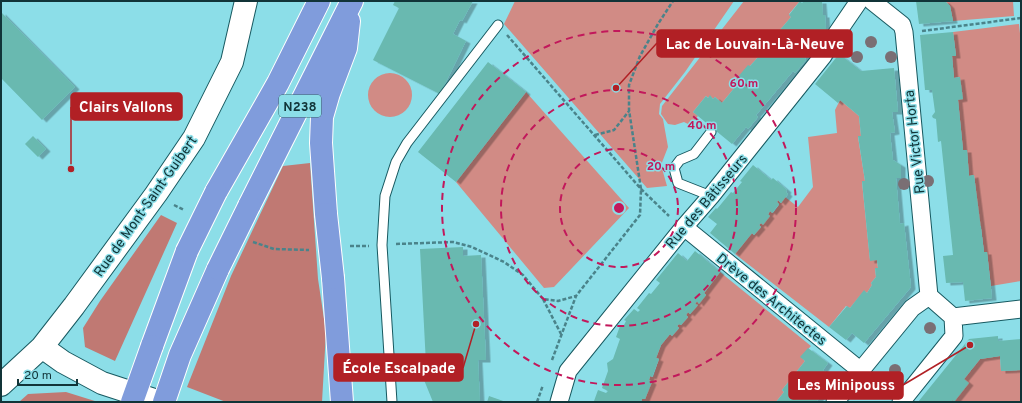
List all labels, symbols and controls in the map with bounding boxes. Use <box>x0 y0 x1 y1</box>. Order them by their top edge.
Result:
callout: Lac de Louvain-Là-Neuve <box>657 30 852 57</box>
text: Lac de Louvain-Là-Neuve <box>666 36 844 55</box>
text: 60 m <box>730 76 758 92</box>
street label: Rue Victor Horta <box>902 89 929 194</box>
callout: Clairs Vallons <box>71 93 182 120</box>
road number: N238 <box>279 95 321 117</box>
text: Clairs Vallons <box>79 99 173 118</box>
text: 40 m <box>687 118 717 134</box>
street label: Rue de Mont-Saint-Guibert <box>91 133 201 281</box>
street label: Rue des Bâtisseurs <box>663 151 752 253</box>
text: 20 m <box>647 159 675 175</box>
centre of rings <box>612 201 626 215</box>
street label: Drève des Architectes <box>712 250 830 350</box>
callout: École Escalpade <box>334 354 463 381</box>
text: École Escalpade <box>342 359 456 379</box>
scale bar <box>18 361 77 387</box>
text: 20 m <box>24 368 52 384</box>
callout: Les Minipouss <box>789 372 903 399</box>
text: Les Minipouss <box>797 377 895 396</box>

